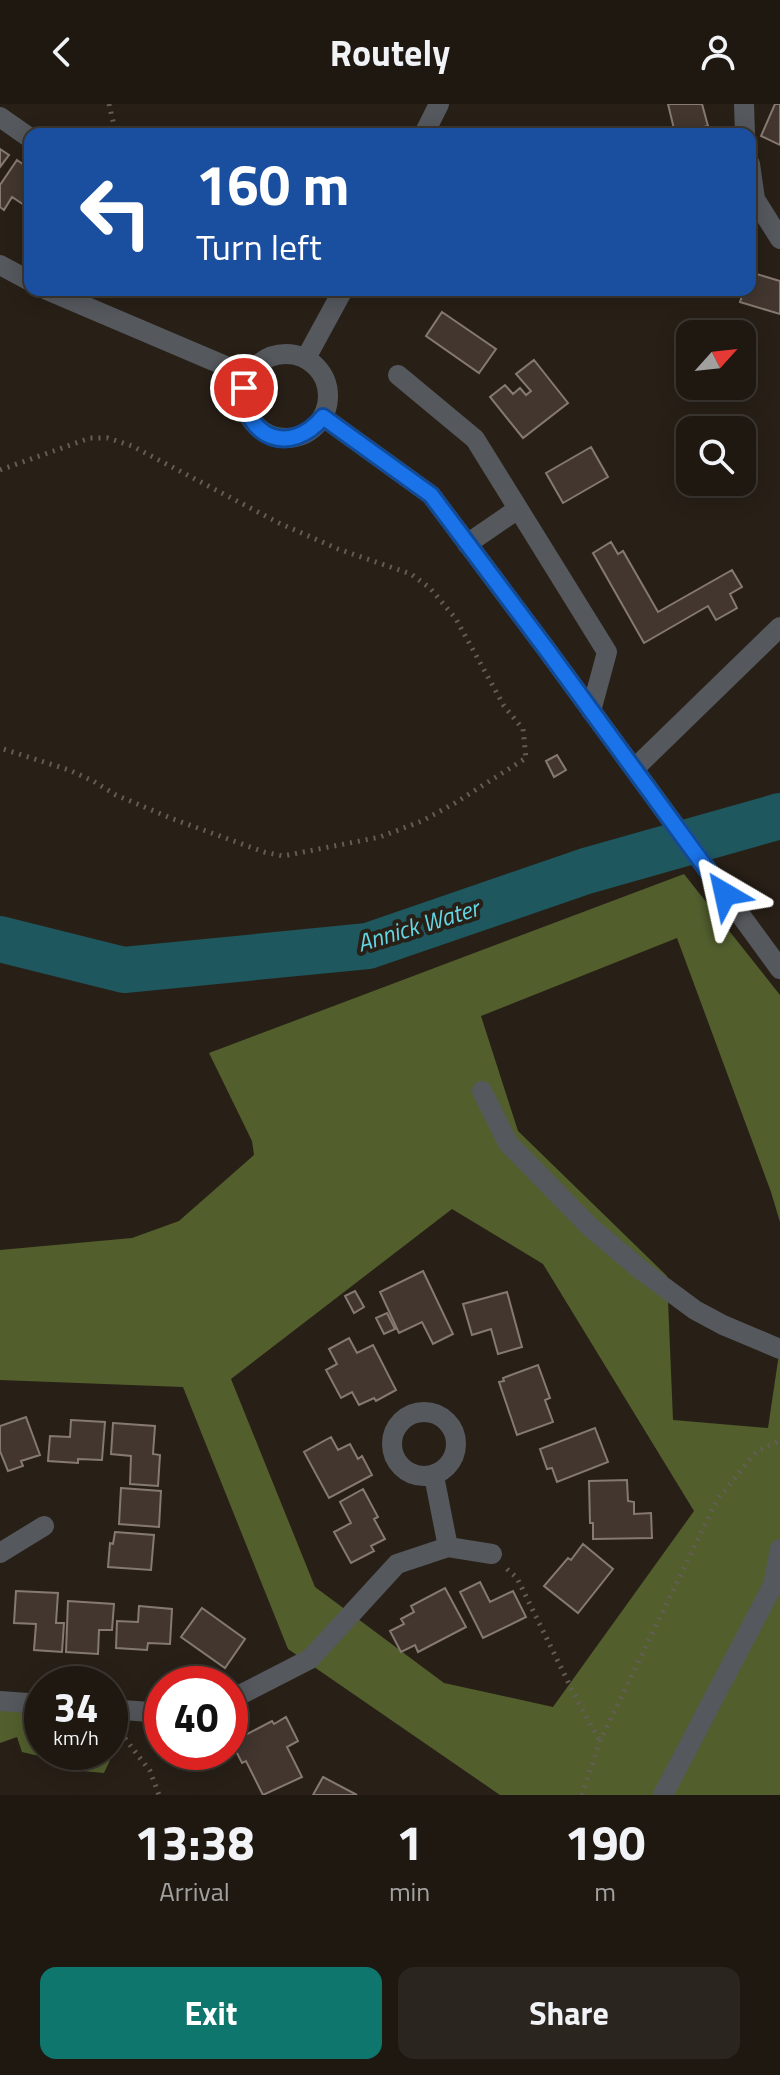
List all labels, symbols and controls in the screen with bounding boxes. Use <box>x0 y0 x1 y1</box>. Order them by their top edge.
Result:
text: Routely <box>330 25 450 80</box>
icon: back <box>40 30 84 74</box>
icon: person <box>696 30 740 74</box>
text: 160 m <box>196 142 349 227</box>
icon: left <box>64 160 168 264</box>
text: Turn left <box>196 219 322 274</box>
north arrow <box>676 320 756 400</box>
map controls <box>676 320 756 496</box>
pin <box>210 354 278 422</box>
icon: arrive <box>222 366 266 410</box>
button: search <box>676 416 756 496</box>
position arrow <box>683 852 767 936</box>
water label: Annick Water <box>352 888 486 961</box>
speed limit sign: 40 <box>144 1666 248 1770</box>
text: 34 <box>54 1677 98 1738</box>
text: km/h <box>53 1722 99 1753</box>
text: 13:38 <box>135 1806 254 1879</box>
text: 1 <box>396 1806 423 1879</box>
text: 190 <box>565 1806 645 1879</box>
text: Arrival <box>159 1872 230 1911</box>
text: min <box>389 1872 430 1911</box>
text: m <box>594 1872 616 1911</box>
button: Exit <box>40 1967 382 2059</box>
button: Share <box>398 1967 740 2059</box>

